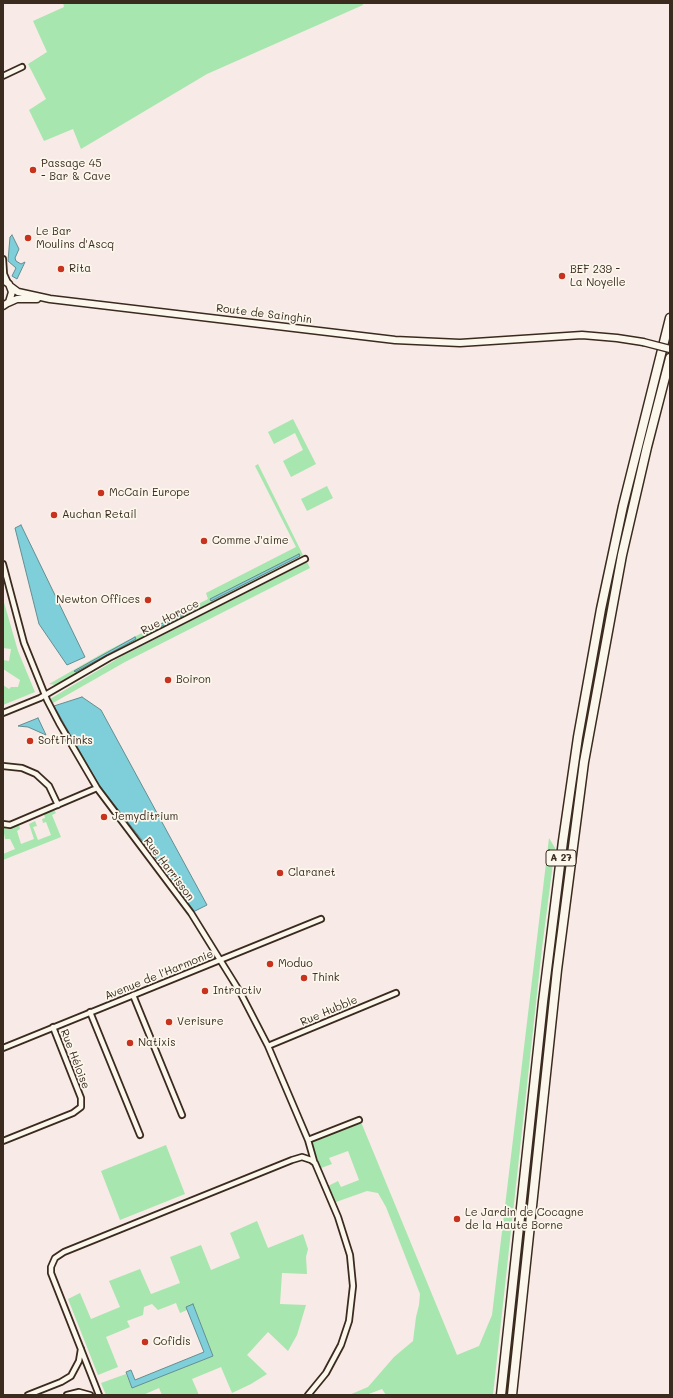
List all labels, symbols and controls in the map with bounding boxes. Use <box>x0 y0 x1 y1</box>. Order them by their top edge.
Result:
place label: Passage 45 - Bar & Cave <box>41 157 111 183</box>
marker: Passage 45 - Bar & Cave <box>28 165 38 175</box>
place label: Le Bar Moulins d'Ascq <box>36 225 114 251</box>
marker: Le Bar Moulins d'Ascq <box>23 233 33 243</box>
place label: Rita <box>69 262 91 276</box>
place label: BEF 239 - La Noyelle <box>570 263 626 289</box>
marker: Rita <box>56 264 66 274</box>
marker: BEF 239 - La Noyelle <box>557 271 567 281</box>
street label: Route de Sainghin <box>215 302 313 326</box>
place label: McCain Europe <box>109 486 190 500</box>
marker: McCain Europe <box>96 488 106 498</box>
place label: Auchan Retail <box>62 508 136 522</box>
marker: Auchan Retail <box>49 510 59 520</box>
place label: Comme J'aime <box>212 534 289 548</box>
marker: Comme J'aime <box>199 536 209 546</box>
place label: Newton Offices <box>56 593 140 607</box>
marker: Newton Offices <box>143 595 153 605</box>
street label: Rue Horace <box>139 597 201 637</box>
place label: Boiron <box>176 673 211 687</box>
marker: Boiron <box>163 675 173 685</box>
place label: SoftThinks <box>38 734 93 748</box>
marker: SoftThinks <box>25 736 35 746</box>
place label: Jemyditrium <box>112 810 178 824</box>
marker: Jemyditrium <box>99 812 109 822</box>
street label: Rue Harrisson <box>141 835 197 903</box>
road number: A 27 <box>546 850 576 866</box>
place label: Claranet <box>288 866 336 880</box>
marker: Claranet <box>275 868 285 878</box>
street label: Avenue de l'Harmonie <box>103 947 215 1003</box>
place label: Moduo <box>278 957 313 971</box>
marker: Moduo <box>265 959 275 969</box>
place label: Think <box>312 971 340 985</box>
marker: Think <box>299 973 309 983</box>
place label: Intractiv <box>213 984 262 998</box>
marker: Intractiv <box>200 986 210 996</box>
street label: Rue Hubble <box>298 993 360 1029</box>
place label: Verisure <box>177 1015 223 1029</box>
marker: Verisure <box>164 1017 174 1027</box>
street label: Rue Héloise <box>58 1027 92 1091</box>
place label: Natixis <box>138 1036 175 1050</box>
marker: Natixis <box>125 1038 135 1048</box>
place label: Le Jardin de Cocagne de la Haute Borne <box>465 1206 584 1232</box>
marker: Le Jardin de Cocagne de la Haute Borne <box>452 1214 462 1224</box>
place label: Cofidis <box>153 1335 191 1349</box>
marker: Cofidis <box>140 1337 150 1347</box>

